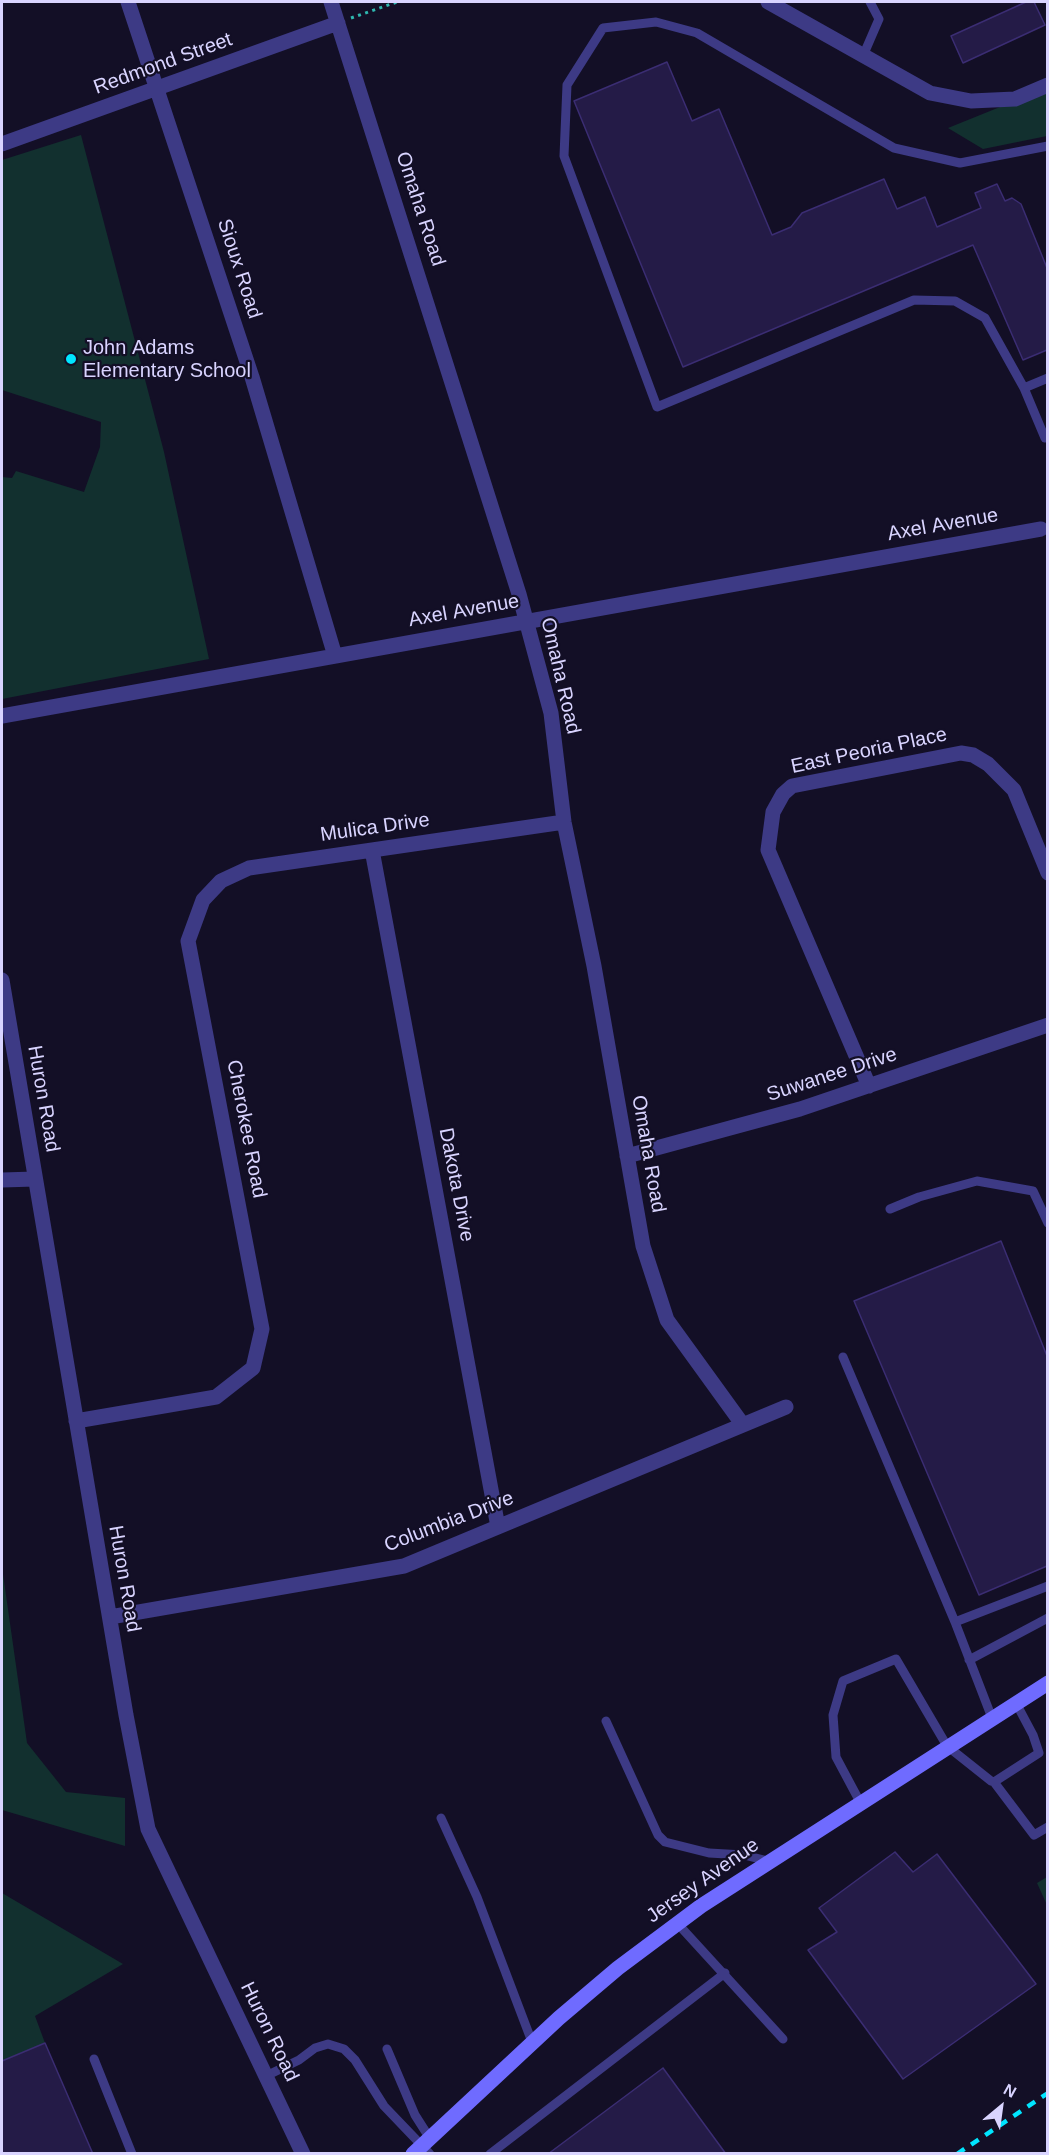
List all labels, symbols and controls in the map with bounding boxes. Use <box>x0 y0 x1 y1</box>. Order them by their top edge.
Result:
street label: Redmond Street <box>90 28 236 100</box>
street label: Omaha Road <box>390 149 450 269</box>
street label: Sioux Road <box>212 216 266 322</box>
place label: John Adams Elementary School <box>83 336 251 383</box>
marker: John Adams Elementary School <box>64 352 78 366</box>
street label: Axel Avenue <box>886 503 1000 547</box>
street label: Axel Avenue <box>407 589 521 633</box>
street label: Omaha Road <box>535 615 585 737</box>
street label: East Peoria Place <box>789 723 949 779</box>
street label: Mulica Drive <box>319 808 431 848</box>
street label: Suwanee Drive <box>764 1043 900 1107</box>
street label: Huron Road <box>22 1044 64 1154</box>
street label: Cherokee Road <box>221 1058 271 1200</box>
street label: Omaha Road <box>626 1093 670 1215</box>
street label: Dakota Drive <box>433 1126 479 1244</box>
street label: Columbia Drive <box>381 1486 517 1558</box>
street label: Huron Road <box>103 1524 145 1634</box>
street label: Jersey Avenue <box>642 1833 764 1929</box>
street label: Huron Road <box>235 1978 303 2086</box>
north arrow <box>971 2077 1031 2137</box>
text: N <box>1001 2081 1019 2101</box>

